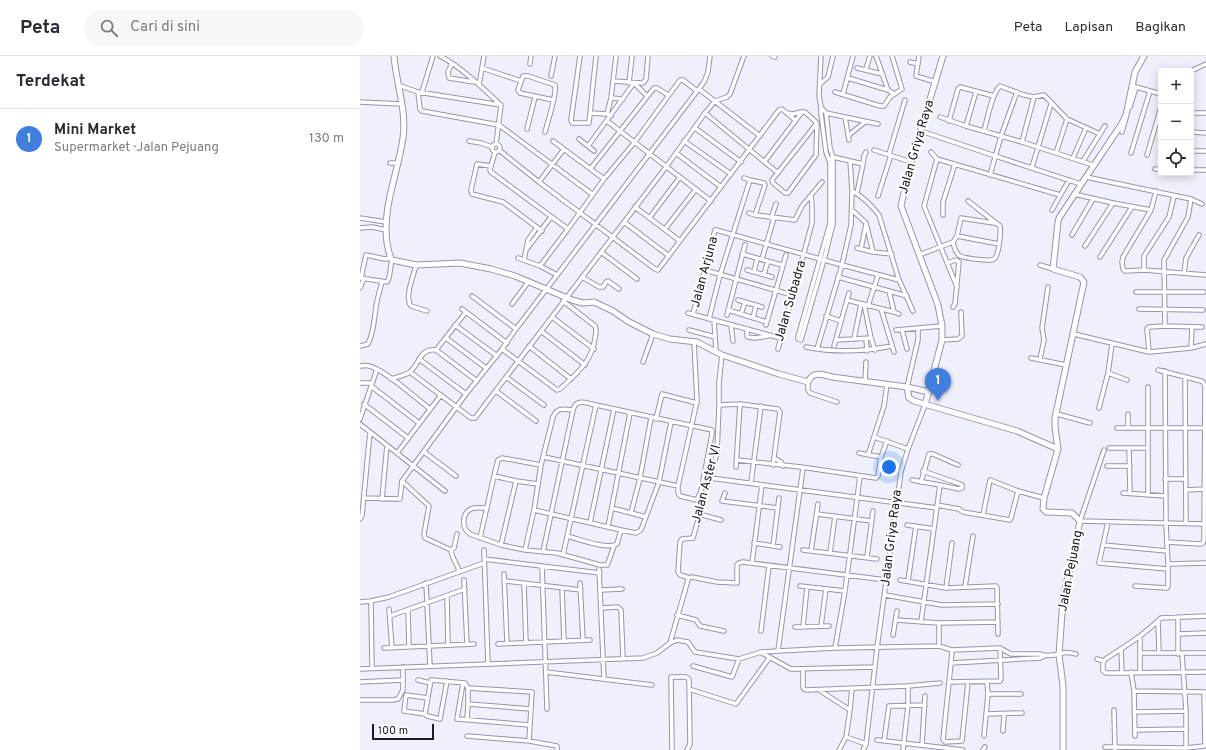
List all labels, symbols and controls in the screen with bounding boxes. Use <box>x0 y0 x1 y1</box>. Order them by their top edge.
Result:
search box <box>84 10 364 46</box>
text: Peta <box>20 16 60 40</box>
icon: search <box>98 17 120 39</box>
text: Cari di sini <box>130 18 200 37</box>
text: Peta <box>1014 19 1042 36</box>
text: Lapisan <box>1064 19 1113 36</box>
text: Bagikan <box>1135 19 1186 36</box>
map controls <box>1158 68 1194 176</box>
button: + <box>1158 68 1194 104</box>
text: Terdekat <box>16 71 85 93</box>
street label: Jalan Griya Raya <box>896 98 938 196</box>
button: − <box>1158 104 1194 140</box>
text: Mini Market <box>54 121 136 140</box>
text: 1 <box>26 131 32 147</box>
text: 130 m <box>309 131 344 147</box>
text: Supermarket · Jalan Pejuang <box>54 140 219 156</box>
button: locate <box>1158 140 1194 176</box>
street label: Jalan Arjuna <box>688 235 722 309</box>
street label: Jalan Subadra <box>772 259 810 343</box>
pin: 1 <box>925 368 951 401</box>
street label: Jalan Aster VI <box>689 443 725 525</box>
your location <box>879 457 899 477</box>
street label: Jalan Griya Raya <box>878 489 906 587</box>
street label: Jalan Pejuang <box>1055 529 1087 613</box>
scale bar <box>372 722 434 741</box>
text: 100 m <box>378 724 408 738</box>

